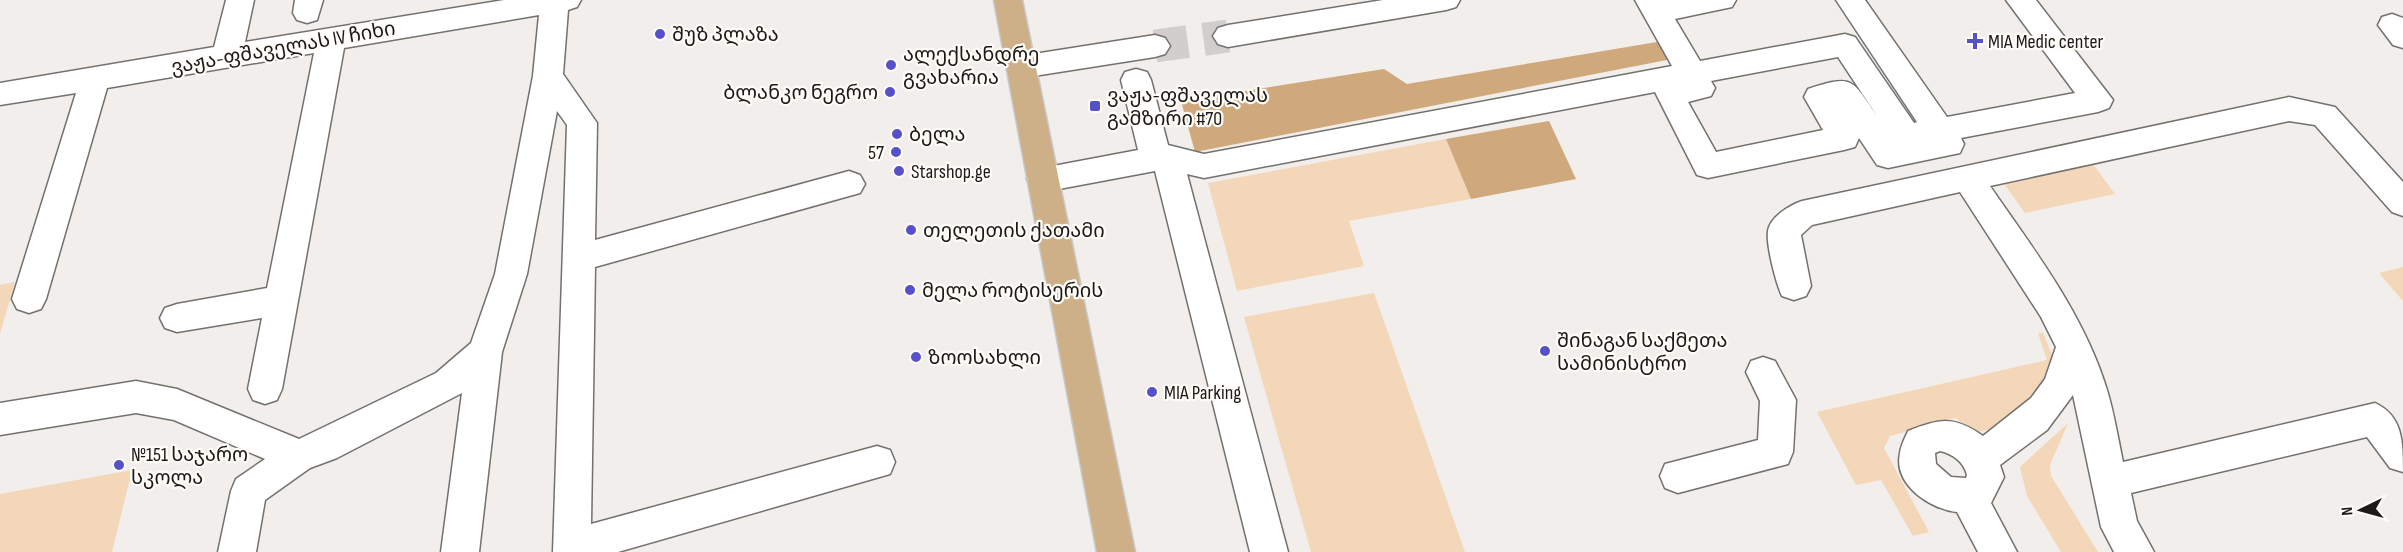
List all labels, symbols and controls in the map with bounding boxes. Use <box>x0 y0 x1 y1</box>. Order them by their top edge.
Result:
street label: ვაჟა-ფშაველას IV ჩიხი <box>169 16 397 80</box>
place label: შუზ პლაზა <box>672 23 779 47</box>
marker: შუზ პლაზა <box>653 27 667 41</box>
place label: MIA Medic center <box>1988 30 2103 54</box>
marker: MIA Medic center <box>1966 32 1984 50</box>
place label: ალექსანდრე გვახარია <box>903 43 1039 90</box>
marker: ალექსანდრე გვახარია <box>884 58 898 72</box>
place label: ბლანკო ნეგრო <box>723 81 878 105</box>
place label: ვაჟა-ფშაველას გამზირი #70 <box>1107 84 1268 131</box>
marker: ბლანკო ნეგრო <box>883 85 897 99</box>
marker: ვაჟა-ფშაველას გამზირი #70 <box>1088 99 1102 113</box>
place label: ბელა <box>909 123 965 147</box>
marker: ბელა <box>890 127 904 141</box>
place label: 57 <box>868 141 884 165</box>
marker: 57 <box>889 145 903 159</box>
place label: Starshop.ge <box>911 160 991 184</box>
marker: Starshop.ge <box>892 164 906 178</box>
place label: თელეთის ქათამი <box>923 219 1105 243</box>
marker: თელეთის ქათამი <box>904 223 918 237</box>
place label: მელა როტისერის <box>922 279 1103 303</box>
marker: მელა როტისერის <box>903 283 917 297</box>
place label: შინაგან საქმეთა სამინისტრო <box>1557 329 1728 376</box>
marker: შინაგან საქმეთა სამინისტრო <box>1538 344 1552 358</box>
place label: ზოოსახლი <box>928 346 1041 370</box>
marker: ზოოსახლი <box>909 350 923 364</box>
place label: MIA Parking <box>1164 381 1241 405</box>
marker: MIA Parking <box>1145 385 1159 399</box>
place label: №151 საჯარო სკოლა <box>131 443 248 490</box>
marker: №151 საჯარო სკოლა <box>112 458 126 472</box>
north arrow <box>2331 480 2391 540</box>
text: N <box>2338 506 2357 516</box>

